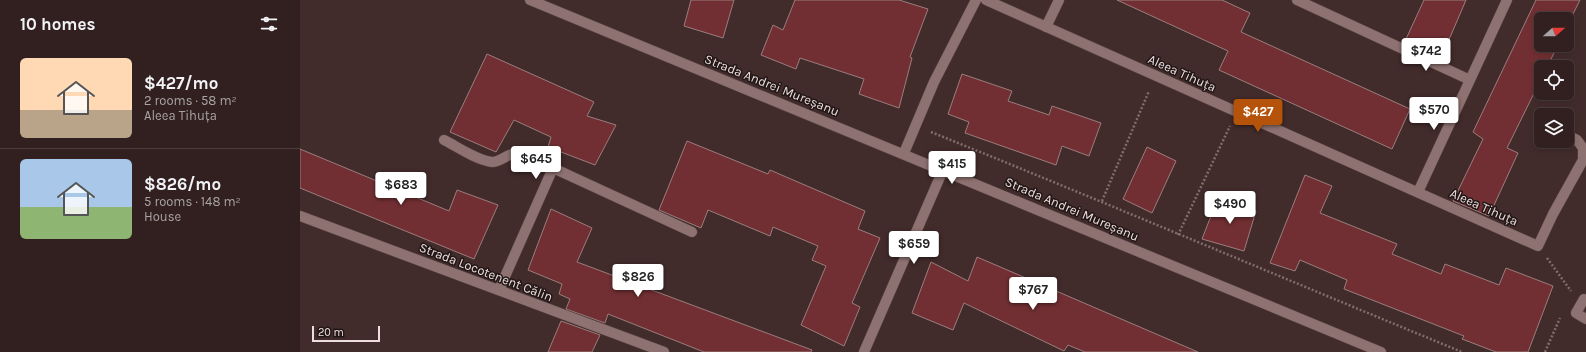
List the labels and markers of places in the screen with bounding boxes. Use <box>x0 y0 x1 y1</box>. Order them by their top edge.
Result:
pin: $742 <box>1402 38 1450 72</box>
pin: $570 <box>1410 97 1458 131</box>
pin: $427 <box>1234 99 1282 133</box>
pin: $645 <box>512 146 560 180</box>
pin: $415 <box>928 151 976 185</box>
pin: $683 <box>377 172 425 206</box>
pin: $490 <box>1206 191 1254 225</box>
pin: $659 <box>890 231 938 265</box>
pin: $826 <box>614 264 662 298</box>
pin: $767 <box>1009 277 1057 311</box>

